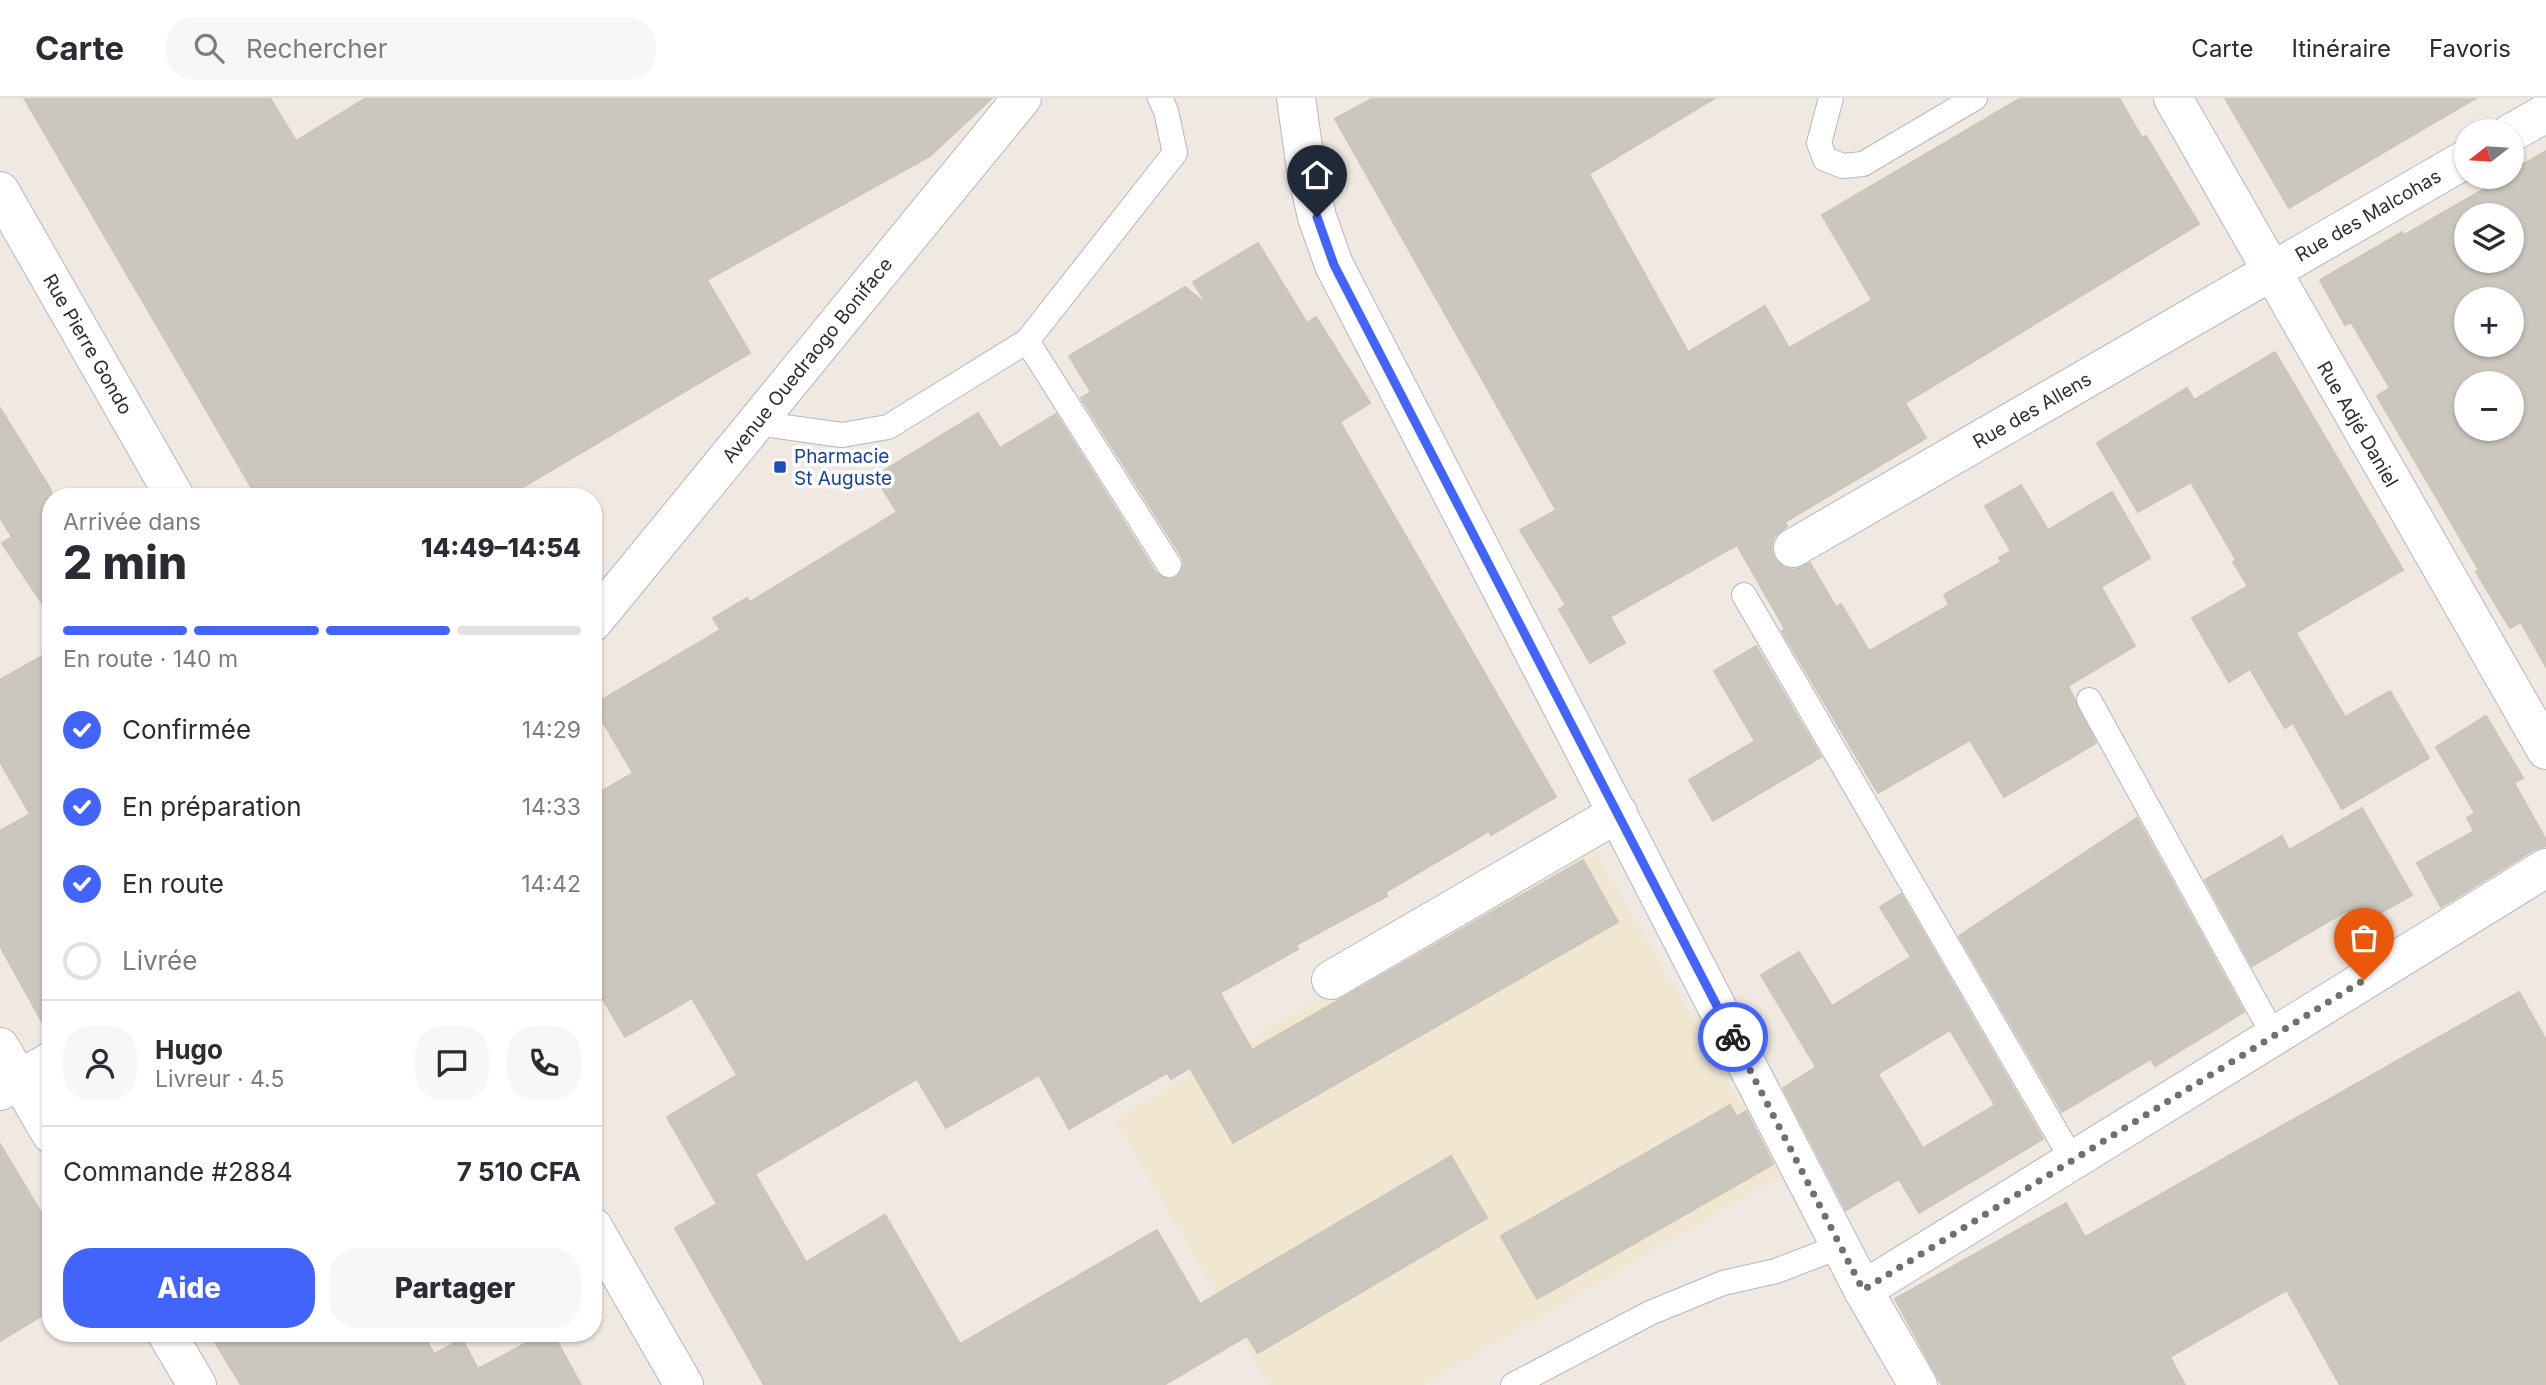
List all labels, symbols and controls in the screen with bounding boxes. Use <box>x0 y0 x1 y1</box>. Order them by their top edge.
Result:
search box <box>166 17 656 80</box>
text: Carte <box>35 28 124 68</box>
icon: search <box>190 29 228 67</box>
text: Rechercher <box>246 33 388 64</box>
text: Carte <box>2191 34 2253 63</box>
text: Itinéraire <box>2291 34 2391 63</box>
text: Favoris <box>2429 34 2511 63</box>
north arrow <box>2454 119 2524 189</box>
map controls <box>2454 119 2524 441</box>
pin <box>1287 145 1347 217</box>
icon: home <box>1298 156 1336 194</box>
street label: Rue des Malcohas <box>2291 164 2445 267</box>
button: layers <box>2454 203 2524 273</box>
street label: Avenue Ouedraogo Boniface <box>718 253 897 467</box>
street label: Rue Pierre Gondo <box>38 270 137 419</box>
button: + <box>2454 287 2524 357</box>
street label: Rue Adjé Daniel <box>2312 357 2403 491</box>
street label: Rue des Allens <box>1969 367 2095 454</box>
button: − <box>2454 371 2524 441</box>
place label: Pharmacie St Auguste <box>794 445 892 490</box>
marker: Pharmacie St Auguste <box>772 459 788 475</box>
text: Arrivée dans <box>63 508 201 536</box>
text: 14:49–14:54 <box>421 532 581 563</box>
text: 2 min <box>63 534 187 590</box>
text: En route · 140 m <box>63 645 238 673</box>
icon: check <box>63 711 101 749</box>
text: Confirmée <box>122 714 251 745</box>
text: 14:29 <box>522 716 581 744</box>
icon: check <box>63 788 101 826</box>
text: En préparation <box>122 791 302 822</box>
text: 14:33 <box>522 793 581 821</box>
icon: check <box>63 865 101 903</box>
text: En route <box>122 868 224 899</box>
text: 14:42 <box>521 870 581 898</box>
pin <box>2334 908 2394 980</box>
icon: bag <box>2345 919 2383 957</box>
text: Livrée <box>122 945 197 976</box>
courier <box>1698 1002 1768 1072</box>
icon: bike <box>1714 1018 1752 1056</box>
button: person <box>63 1026 137 1100</box>
button: chat <box>415 1026 489 1100</box>
button: phone <box>507 1026 581 1100</box>
text: Hugo <box>155 1034 223 1065</box>
text: Livreur · 4.5 <box>155 1065 284 1093</box>
text: Commande #2884 <box>63 1156 293 1187</box>
text: 7 510 CFA <box>457 1156 581 1187</box>
button: Aide <box>63 1248 315 1328</box>
button: Partager <box>329 1248 581 1328</box>

